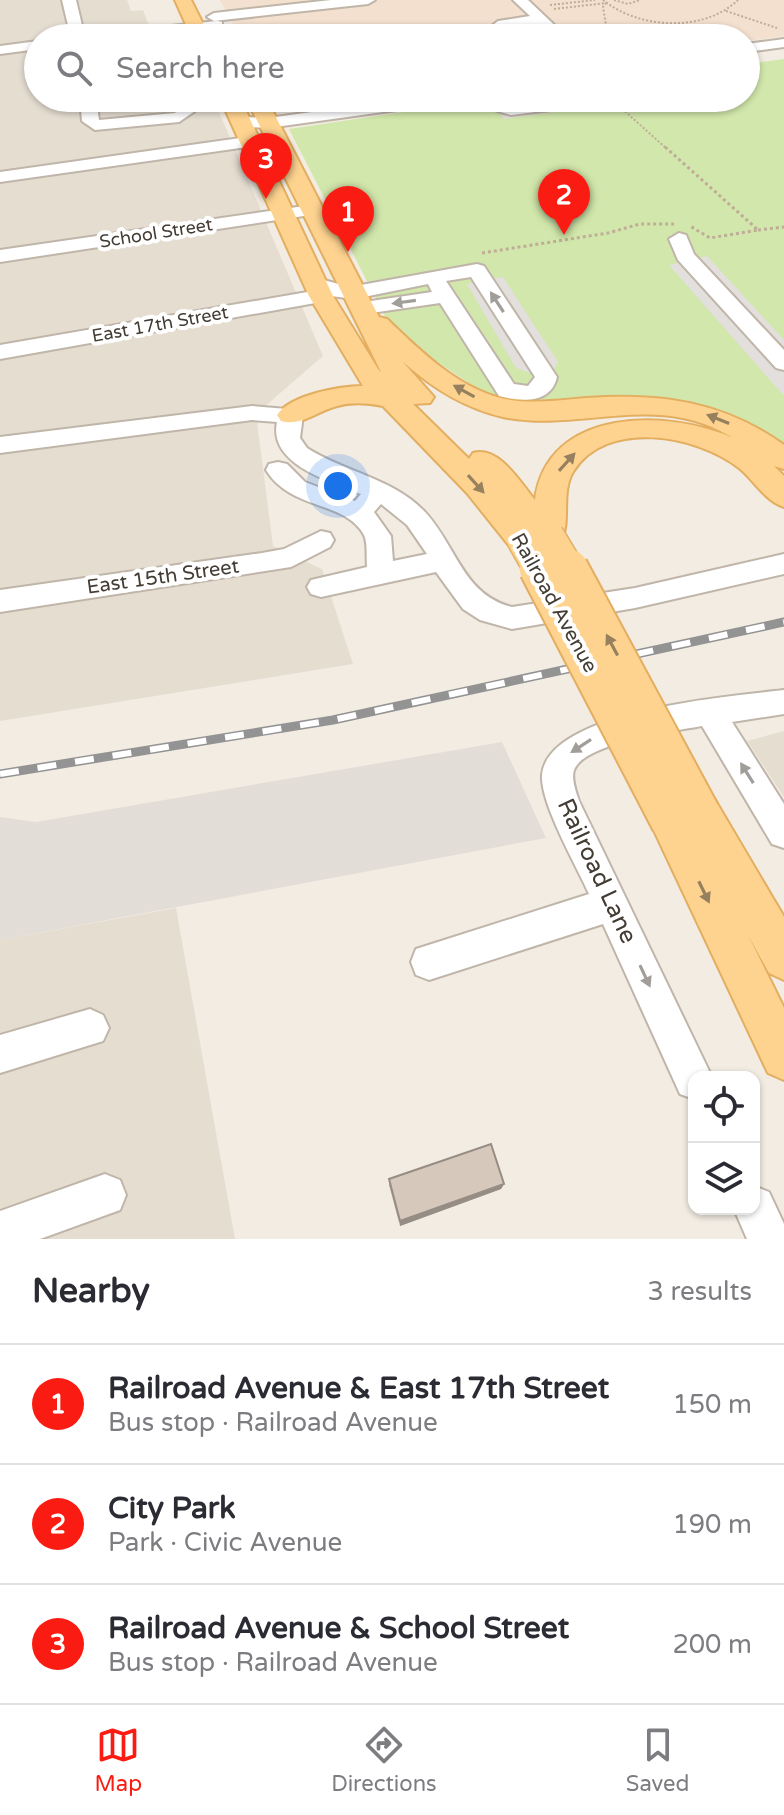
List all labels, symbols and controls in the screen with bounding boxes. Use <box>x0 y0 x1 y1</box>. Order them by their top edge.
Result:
search box <box>24 24 760 112</box>
icon: search <box>52 46 96 90</box>
text: Search here <box>116 50 285 87</box>
pin: 3 <box>240 133 292 199</box>
pin: 2 <box>538 169 590 235</box>
pin: 1 <box>322 186 374 252</box>
street label: School Street <box>98 213 214 253</box>
one-way arrow <box>489 291 504 312</box>
one-way arrow <box>392 296 417 309</box>
street label: East 17th Street <box>90 301 230 347</box>
one-way arrow <box>453 384 476 398</box>
one-way arrow <box>706 412 730 425</box>
one-way arrow <box>558 452 575 472</box>
your location <box>318 466 358 506</box>
one-way arrow <box>467 474 484 494</box>
street label: Railroad Avenue <box>506 529 602 677</box>
street label: East 15th Street <box>85 554 241 600</box>
one-way arrow <box>605 634 619 656</box>
one-way arrow <box>570 738 591 753</box>
one-way arrow <box>740 762 754 784</box>
street label: Railroad Lane <box>551 794 643 948</box>
one-way arrow <box>697 880 711 904</box>
one-way arrow <box>638 964 652 988</box>
map controls <box>688 1071 760 1215</box>
button: locate <box>688 1071 760 1143</box>
button: layers <box>688 1143 760 1215</box>
text: Nearby <box>32 1271 150 1312</box>
text: 3 results <box>647 1276 752 1307</box>
text: Railroad Avenue & East 17th Street <box>108 1370 609 1407</box>
text: 1 <box>50 1389 66 1420</box>
text: 150 m <box>672 1389 752 1420</box>
text: Bus stop · Railroad Avenue <box>108 1407 438 1438</box>
text: City Park <box>108 1490 236 1527</box>
text: 2 <box>50 1509 66 1540</box>
text: 190 m <box>672 1509 752 1540</box>
text: Park · Civic Avenue <box>108 1527 342 1558</box>
text: Railroad Avenue & School Street <box>108 1610 569 1647</box>
text: 3 <box>50 1629 66 1660</box>
text: 200 m <box>672 1629 752 1660</box>
text: Bus stop · Railroad Avenue <box>108 1647 438 1678</box>
tab: Map <box>95 1723 142 1797</box>
tab: Directions <box>331 1723 437 1797</box>
tab: Saved <box>626 1723 689 1797</box>

